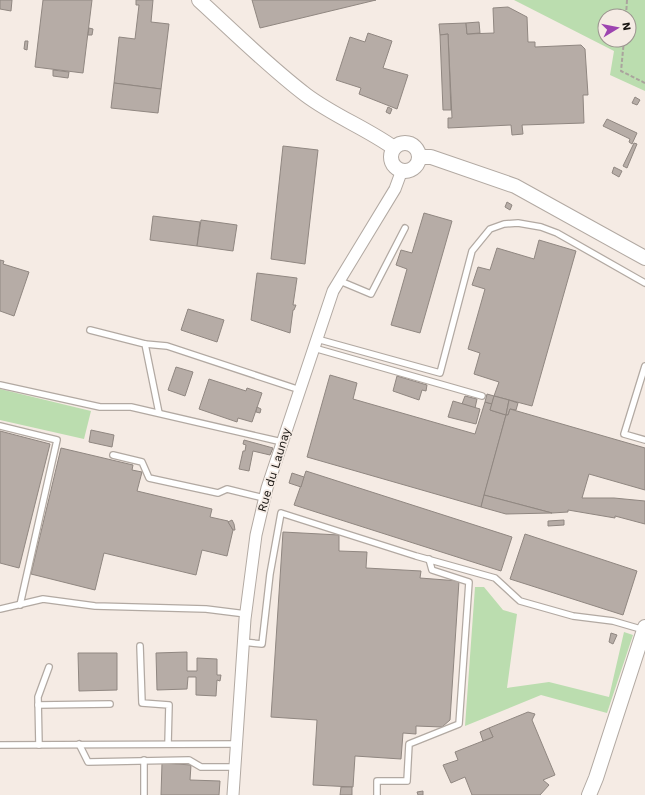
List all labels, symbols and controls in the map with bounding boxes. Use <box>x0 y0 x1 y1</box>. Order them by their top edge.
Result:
north arrow <box>597 8 637 48</box>
text: N <box>619 21 633 31</box>
street label: Rue du Launay <box>255 426 294 514</box>

